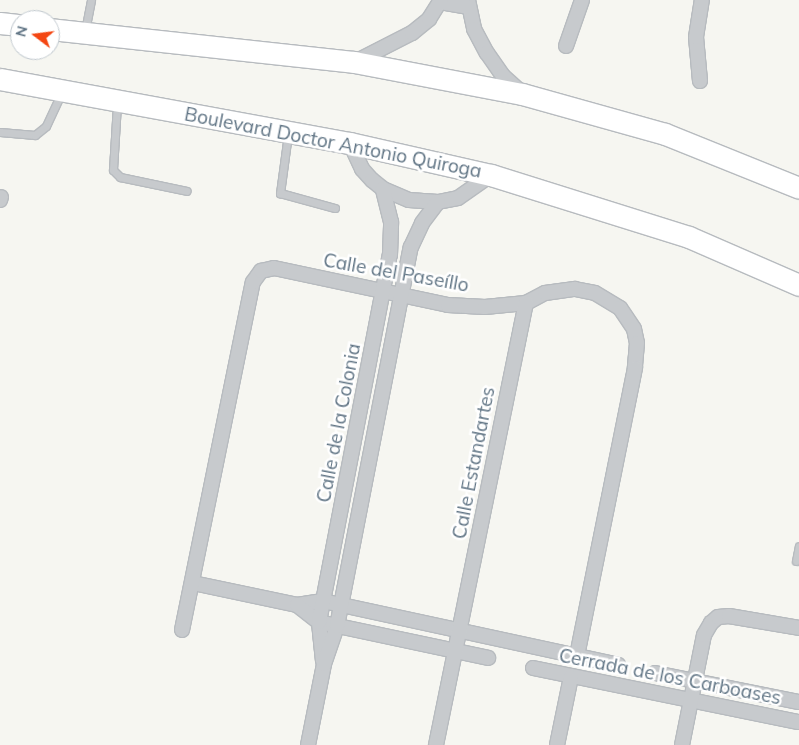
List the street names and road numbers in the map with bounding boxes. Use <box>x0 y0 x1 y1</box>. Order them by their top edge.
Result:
street label: Boulevard Doctor Antonio Quiroga <box>182 103 484 183</box>
street label: Calle del Paseíllo <box>321 249 471 297</box>
street label: Calle de la Colonia <box>312 342 366 504</box>
street label: Calle Estandartes <box>448 385 500 541</box>
street label: Cerrada de los Carboases <box>557 644 783 710</box>

